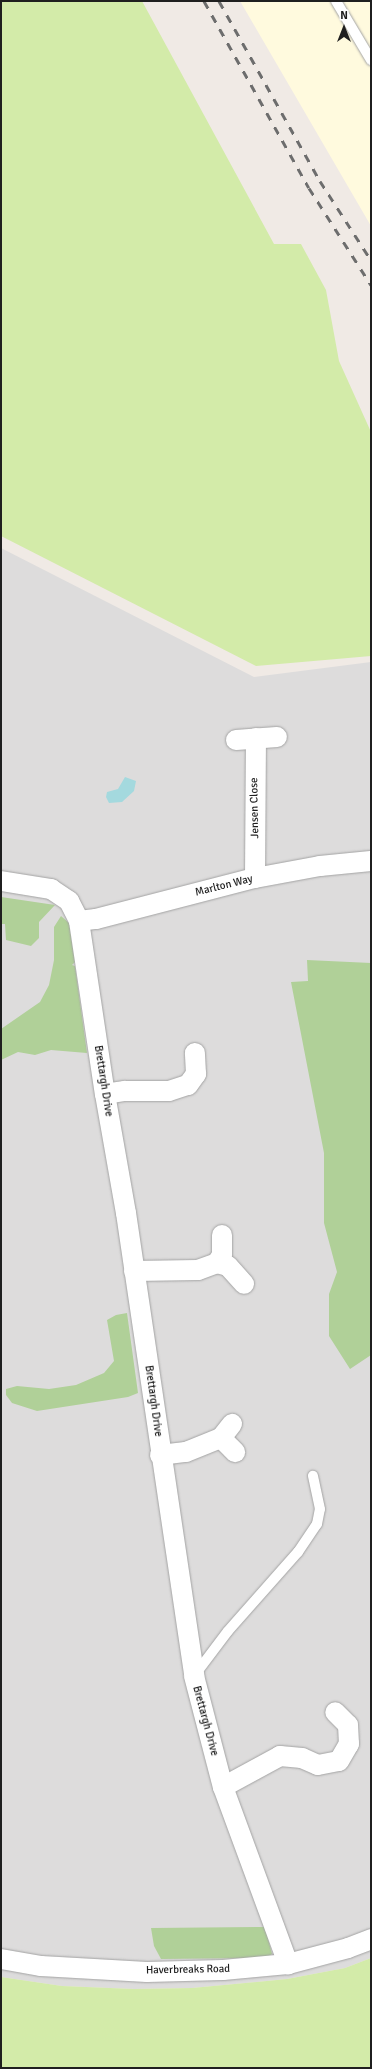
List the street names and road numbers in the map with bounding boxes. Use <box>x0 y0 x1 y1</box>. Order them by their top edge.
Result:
street label: Jensen Close <box>248 777 262 839</box>
street label: Marlton Way <box>194 872 254 900</box>
street label: Brettargh Drive <box>91 1044 115 1118</box>
street label: Brettargh Drive <box>141 1364 165 1438</box>
street label: Brettargh Drive <box>189 1685 221 1757</box>
street label: Haverbreaks Road <box>146 1963 230 1977</box>

